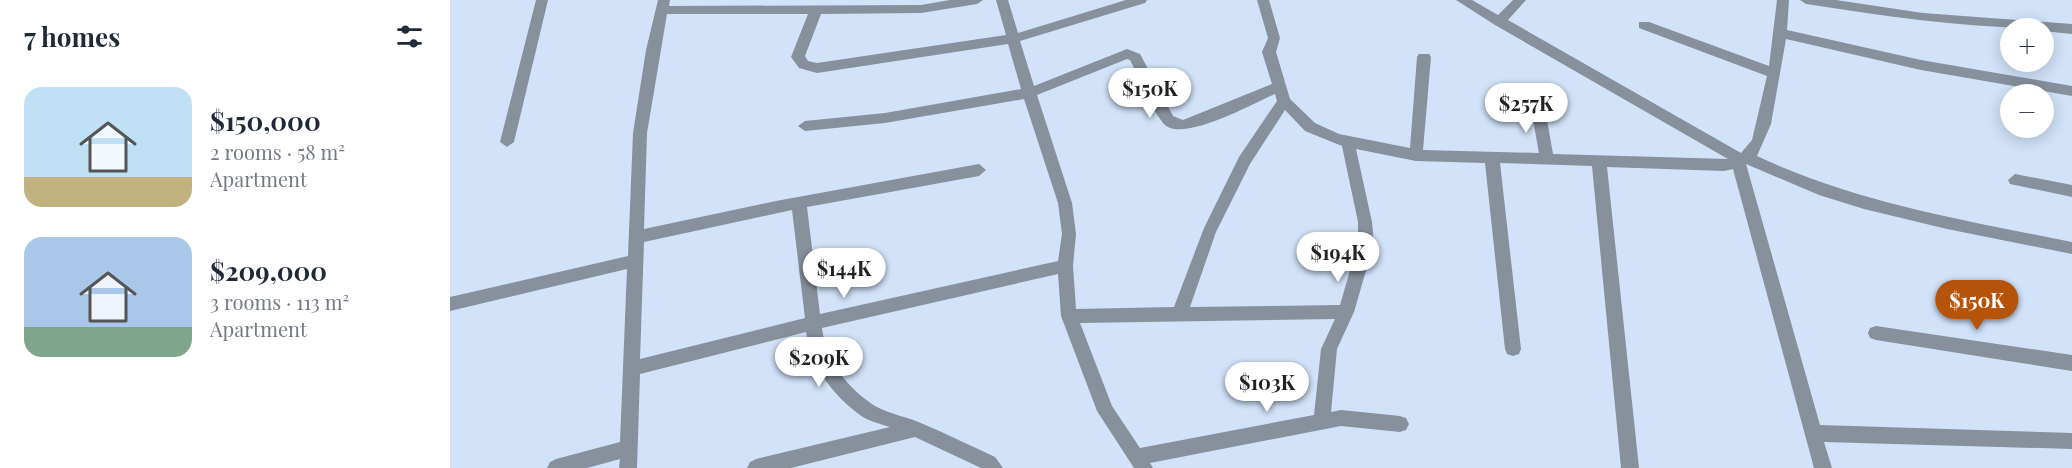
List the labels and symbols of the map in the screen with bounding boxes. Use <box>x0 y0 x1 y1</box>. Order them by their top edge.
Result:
pin: $150K <box>1108 68 1192 119</box>
pin: $257K <box>1484 83 1568 134</box>
pin: $194K <box>1296 232 1380 283</box>
pin: $144K <box>802 248 886 299</box>
pin: $150K <box>1935 280 2019 331</box>
pin: $209K <box>777 337 861 388</box>
pin: $103K <box>1225 362 1309 413</box>

